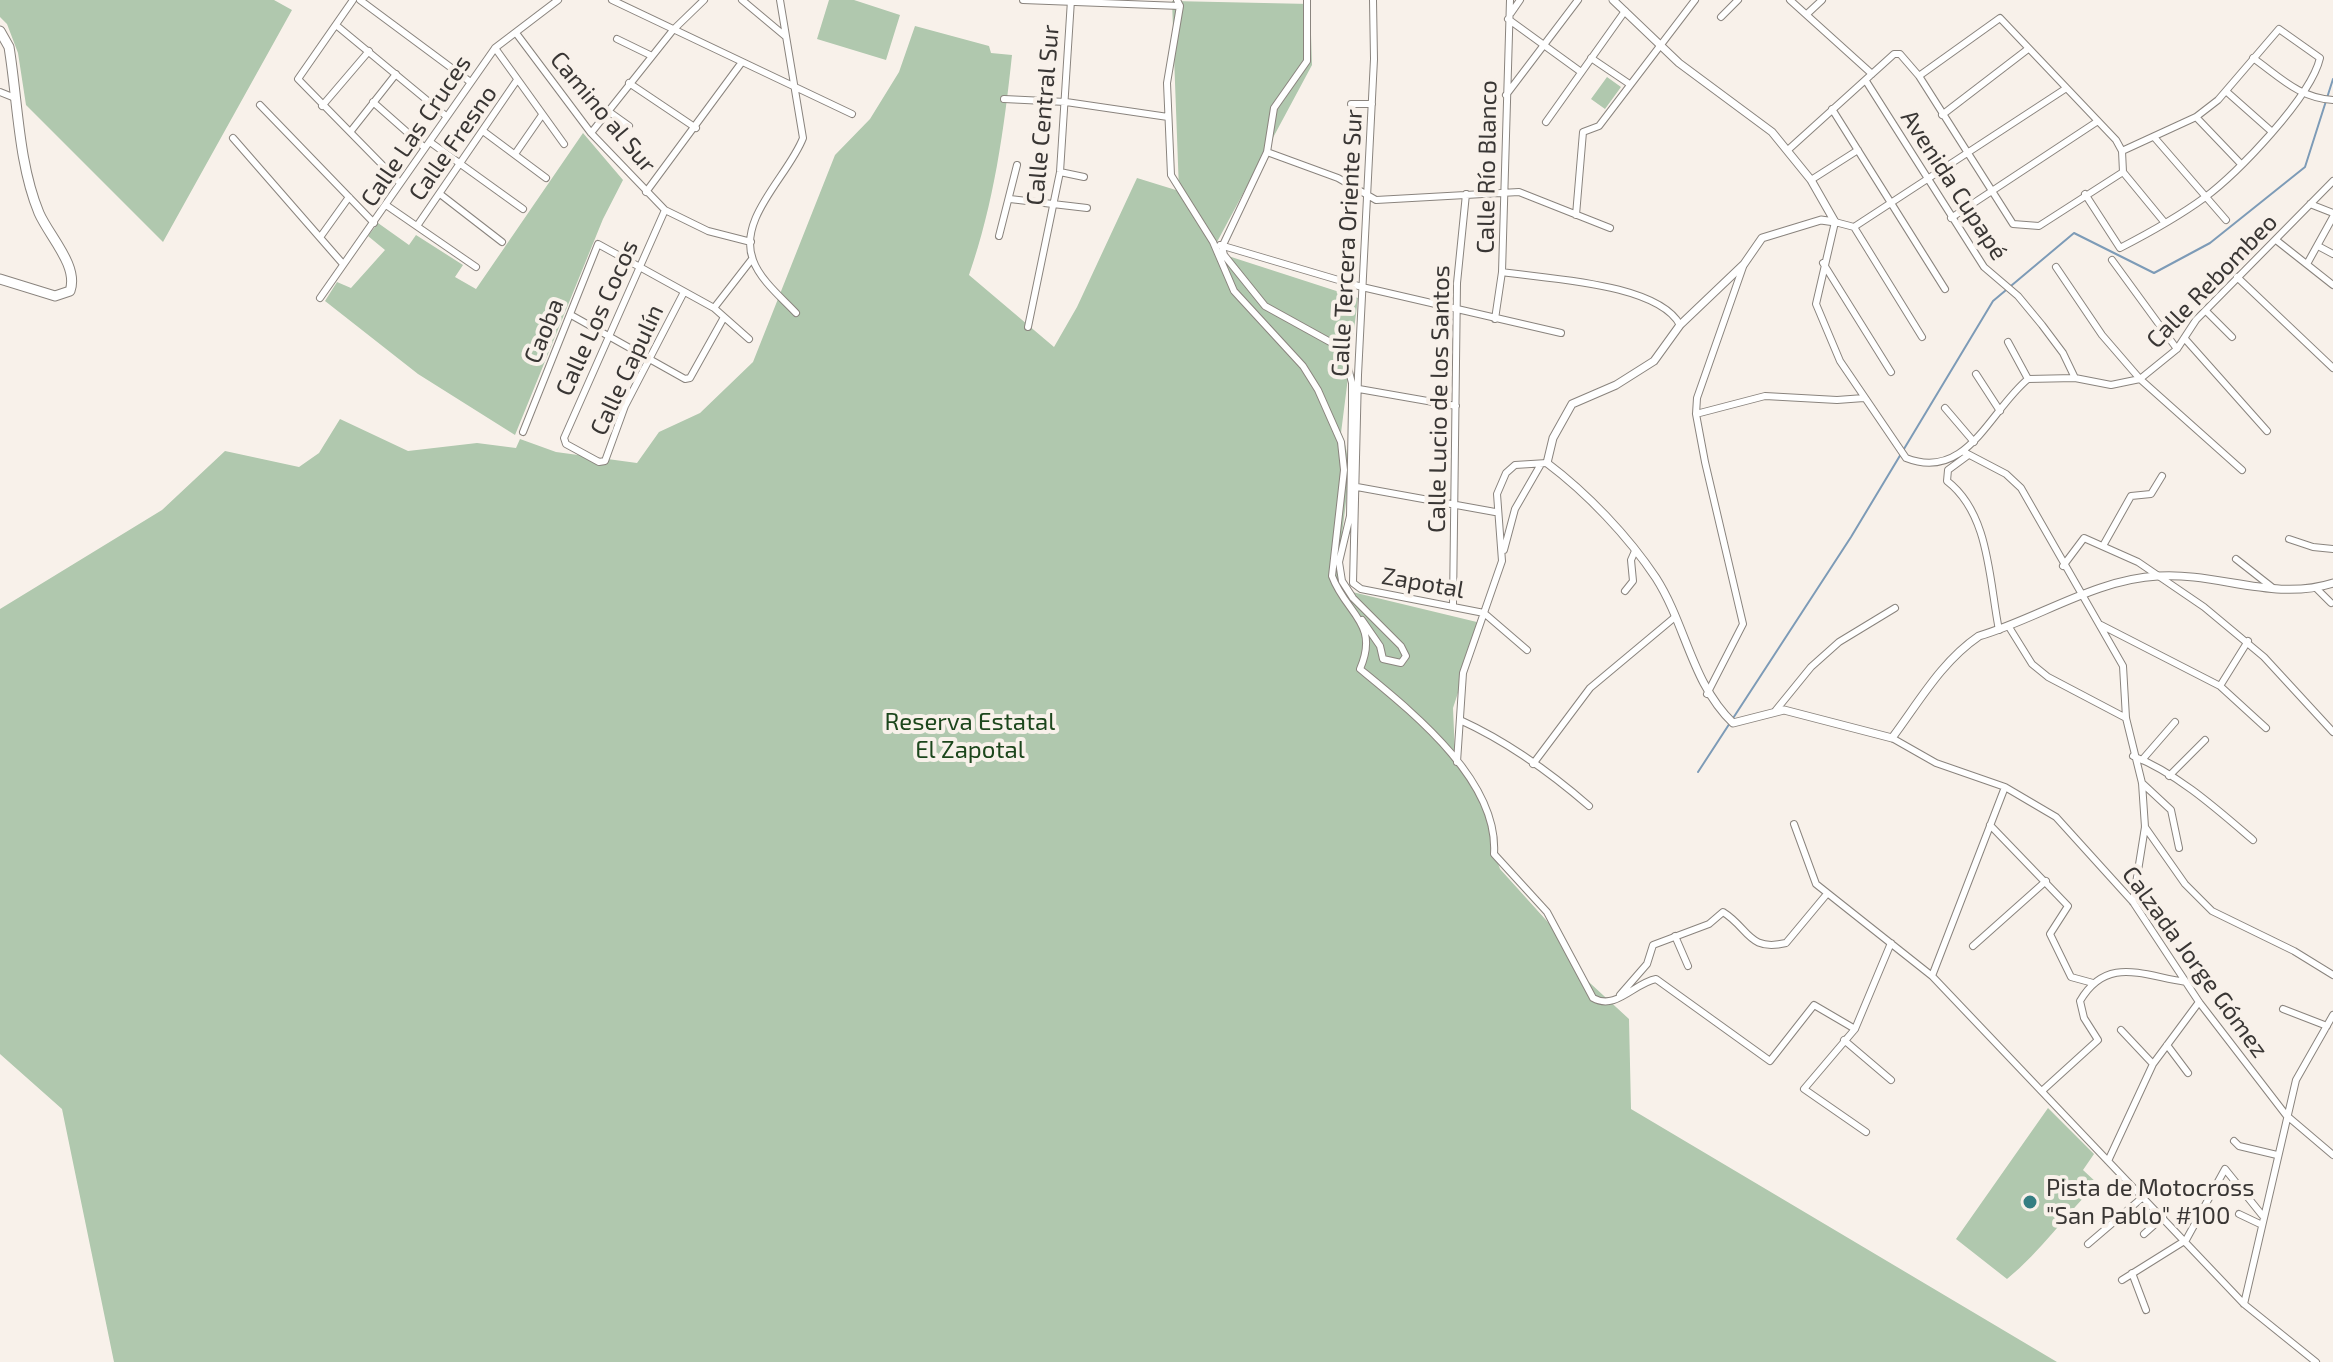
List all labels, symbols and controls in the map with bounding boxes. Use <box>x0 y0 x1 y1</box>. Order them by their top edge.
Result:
street label: Calle Central Sur <box>1021 24 1065 206</box>
street label: Camino al Sur <box>544 46 662 178</box>
street label: Calle Las Cruces <box>355 50 477 212</box>
street label: Calle Fresno <box>403 80 503 206</box>
street label: Calle Río Blanco <box>1471 80 1503 254</box>
street label: Avenida Cupapé <box>1895 104 2013 266</box>
street label: Calle Tercera Oriente Sur <box>1326 108 1368 378</box>
street label: Calle Rebombeo <box>2141 208 2283 354</box>
street label: Calle Los Cocos <box>550 236 644 400</box>
street label: Calle Lucio de los Santos <box>1422 265 1456 533</box>
street label: Caoba <box>518 294 570 368</box>
street label: Calle Capulín <box>584 300 670 440</box>
street label: Zapotal <box>1379 562 1467 604</box>
park label: Reserva Estatal El Zapotal <box>885 708 1055 764</box>
street label: Calzada Jorge Gómez <box>2116 861 2274 1063</box>
place label: Pista de Motocross "San Pablo" #100 <box>2046 1174 2254 1230</box>
marker: Pista de Motocross "San Pablo" #100 <box>2021 1193 2039 1211</box>

